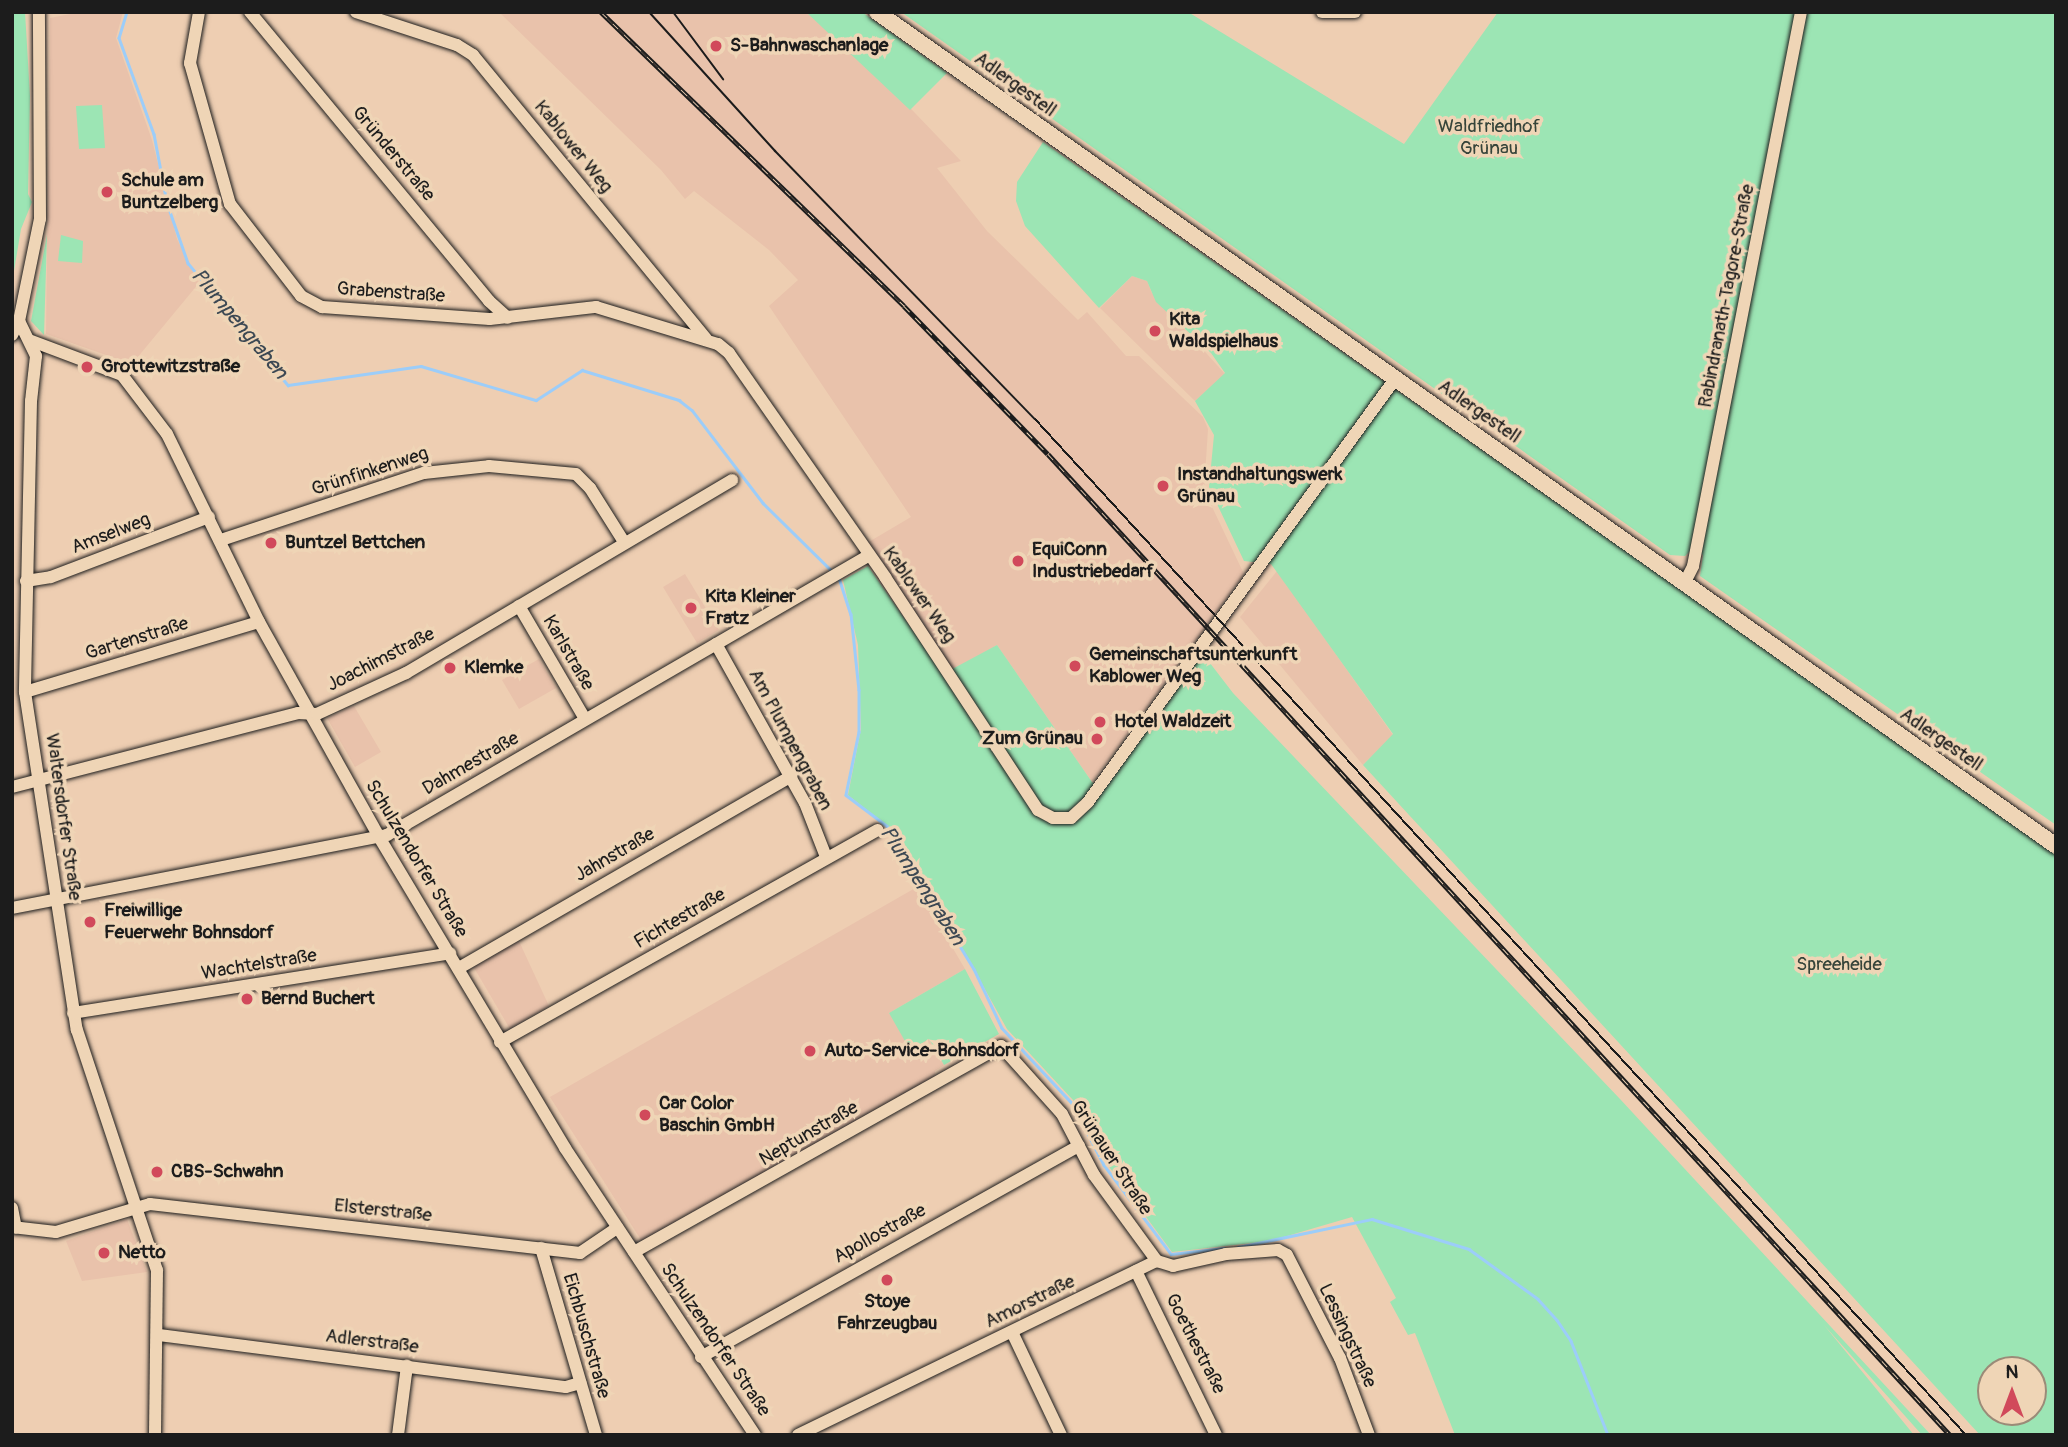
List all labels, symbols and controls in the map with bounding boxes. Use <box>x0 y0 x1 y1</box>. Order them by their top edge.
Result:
place label: S-Bahnwaschanlage <box>730 35 888 57</box>
marker: S-Bahnwaschanlage <box>708 38 724 54</box>
street label: Adlergestell <box>970 48 1060 122</box>
street label: Kablower Weg <box>529 96 617 198</box>
street label: Gründerstraße <box>347 102 439 206</box>
park label: Waldfriedhof Grünau <box>1438 116 1540 160</box>
place label: Schule am Buntzelberg <box>121 170 218 214</box>
street label: Rabindranath-Tagore-Straße <box>1694 182 1760 410</box>
marker: Schule am Buntzelberg <box>99 184 115 200</box>
water label: Plumpengraben <box>185 263 293 385</box>
street label: Grabenstraße <box>336 278 446 308</box>
place label: Kita Waldspielhaus <box>1169 309 1278 353</box>
marker: Kita Waldspielhaus <box>1147 323 1163 339</box>
place label: Grottewitzstraße <box>101 356 240 378</box>
marker: Grottewitzstraße <box>79 359 95 375</box>
street label: Adlergestell <box>1433 375 1525 449</box>
street label: Grünfinkenweg <box>309 442 431 502</box>
place label: Instandhaltungswerk Grünau <box>1177 464 1342 508</box>
marker: Instandhaltungswerk Grünau <box>1155 478 1171 494</box>
street label: Amselweg <box>68 509 154 559</box>
place label: Buntzel Bettchen <box>285 532 425 554</box>
marker: Buntzel Bettchen <box>263 535 279 551</box>
place label: EquiConn Industriebedarf <box>1032 539 1154 583</box>
street label: Kablower Weg <box>877 542 961 648</box>
marker: EquiConn Industriebedarf <box>1010 553 1026 569</box>
place label: Kita Kleiner Fratz <box>705 586 796 630</box>
marker: Kita Kleiner Fratz <box>683 600 699 616</box>
street label: Karlstraße <box>537 611 599 695</box>
street label: Gartenstraße <box>83 612 191 666</box>
street label: Joachimstraße <box>323 623 439 697</box>
place label: Gemeinschaftsunterkunft Kablower Weg <box>1089 644 1297 688</box>
place label: Klemke <box>464 657 523 679</box>
marker: Gemeinschaftsunterkunft Kablower Weg <box>1067 658 1083 674</box>
marker: Klemke <box>442 660 458 676</box>
street label: Am Plumpengraben <box>743 665 837 815</box>
street label: Adlergestell <box>1895 703 1987 777</box>
place label: Hotel Waldzeit <box>1114 711 1231 733</box>
marker: Hotel Waldzeit <box>1092 714 1108 730</box>
street label: Dahmestraße <box>419 727 523 801</box>
place label: Zum Grünau <box>982 728 1083 750</box>
marker: Zum Grünau <box>1089 731 1105 747</box>
street label: Waltersdorfer Straße <box>40 732 86 902</box>
street label: Schulzendorfer Straße <box>360 776 472 942</box>
water label: Plumpengraben <box>874 822 970 950</box>
street label: Jahnstraße <box>571 823 659 887</box>
street label: Fichtestraße <box>630 884 730 954</box>
place label: Freiwillige Feuerwehr Bohnsdorf <box>104 900 274 944</box>
marker: Freiwillige Feuerwehr Bohnsdorf <box>82 914 98 930</box>
street label: Wachtelstraße <box>200 945 318 985</box>
park label: Spreeheide <box>1796 954 1882 976</box>
place label: Bernd Buchert <box>261 988 375 1010</box>
marker: Bernd Buchert <box>239 991 255 1007</box>
place label: Auto-Service-Bohnsdorf <box>824 1040 1020 1062</box>
marker: Auto-Service-Bohnsdorf <box>802 1043 818 1059</box>
place label: Car Color Baschin GmbH <box>659 1093 775 1137</box>
street label: Grünauer Straße <box>1065 1096 1157 1220</box>
street label: Neptunstraße <box>756 1097 862 1171</box>
marker: Car Color Baschin GmbH <box>637 1107 653 1123</box>
place label: CBS-Schwahn <box>171 1161 284 1183</box>
marker: CBS-Schwahn <box>149 1164 165 1180</box>
street label: Elsterstraße <box>333 1195 433 1227</box>
street label: Apollostraße <box>830 1199 930 1269</box>
place label: Netto <box>118 1242 166 1264</box>
marker: Netto <box>96 1245 112 1261</box>
street label: Schulzendorfer Straße <box>655 1259 775 1421</box>
street label: Amorstraße <box>981 1270 1079 1334</box>
street label: Eichbuschstraße <box>557 1271 615 1401</box>
marker: Stoye Fahrzeugbau <box>879 1272 895 1288</box>
street label: Lessingstraße <box>1313 1280 1381 1392</box>
street label: Goethestraße <box>1160 1290 1230 1398</box>
place label: Stoye Fahrzeugbau <box>837 1291 937 1335</box>
street label: Adlerstraße <box>324 1325 420 1359</box>
north arrow <box>1977 1356 2047 1426</box>
text: N <box>2006 1360 2018 1384</box>

